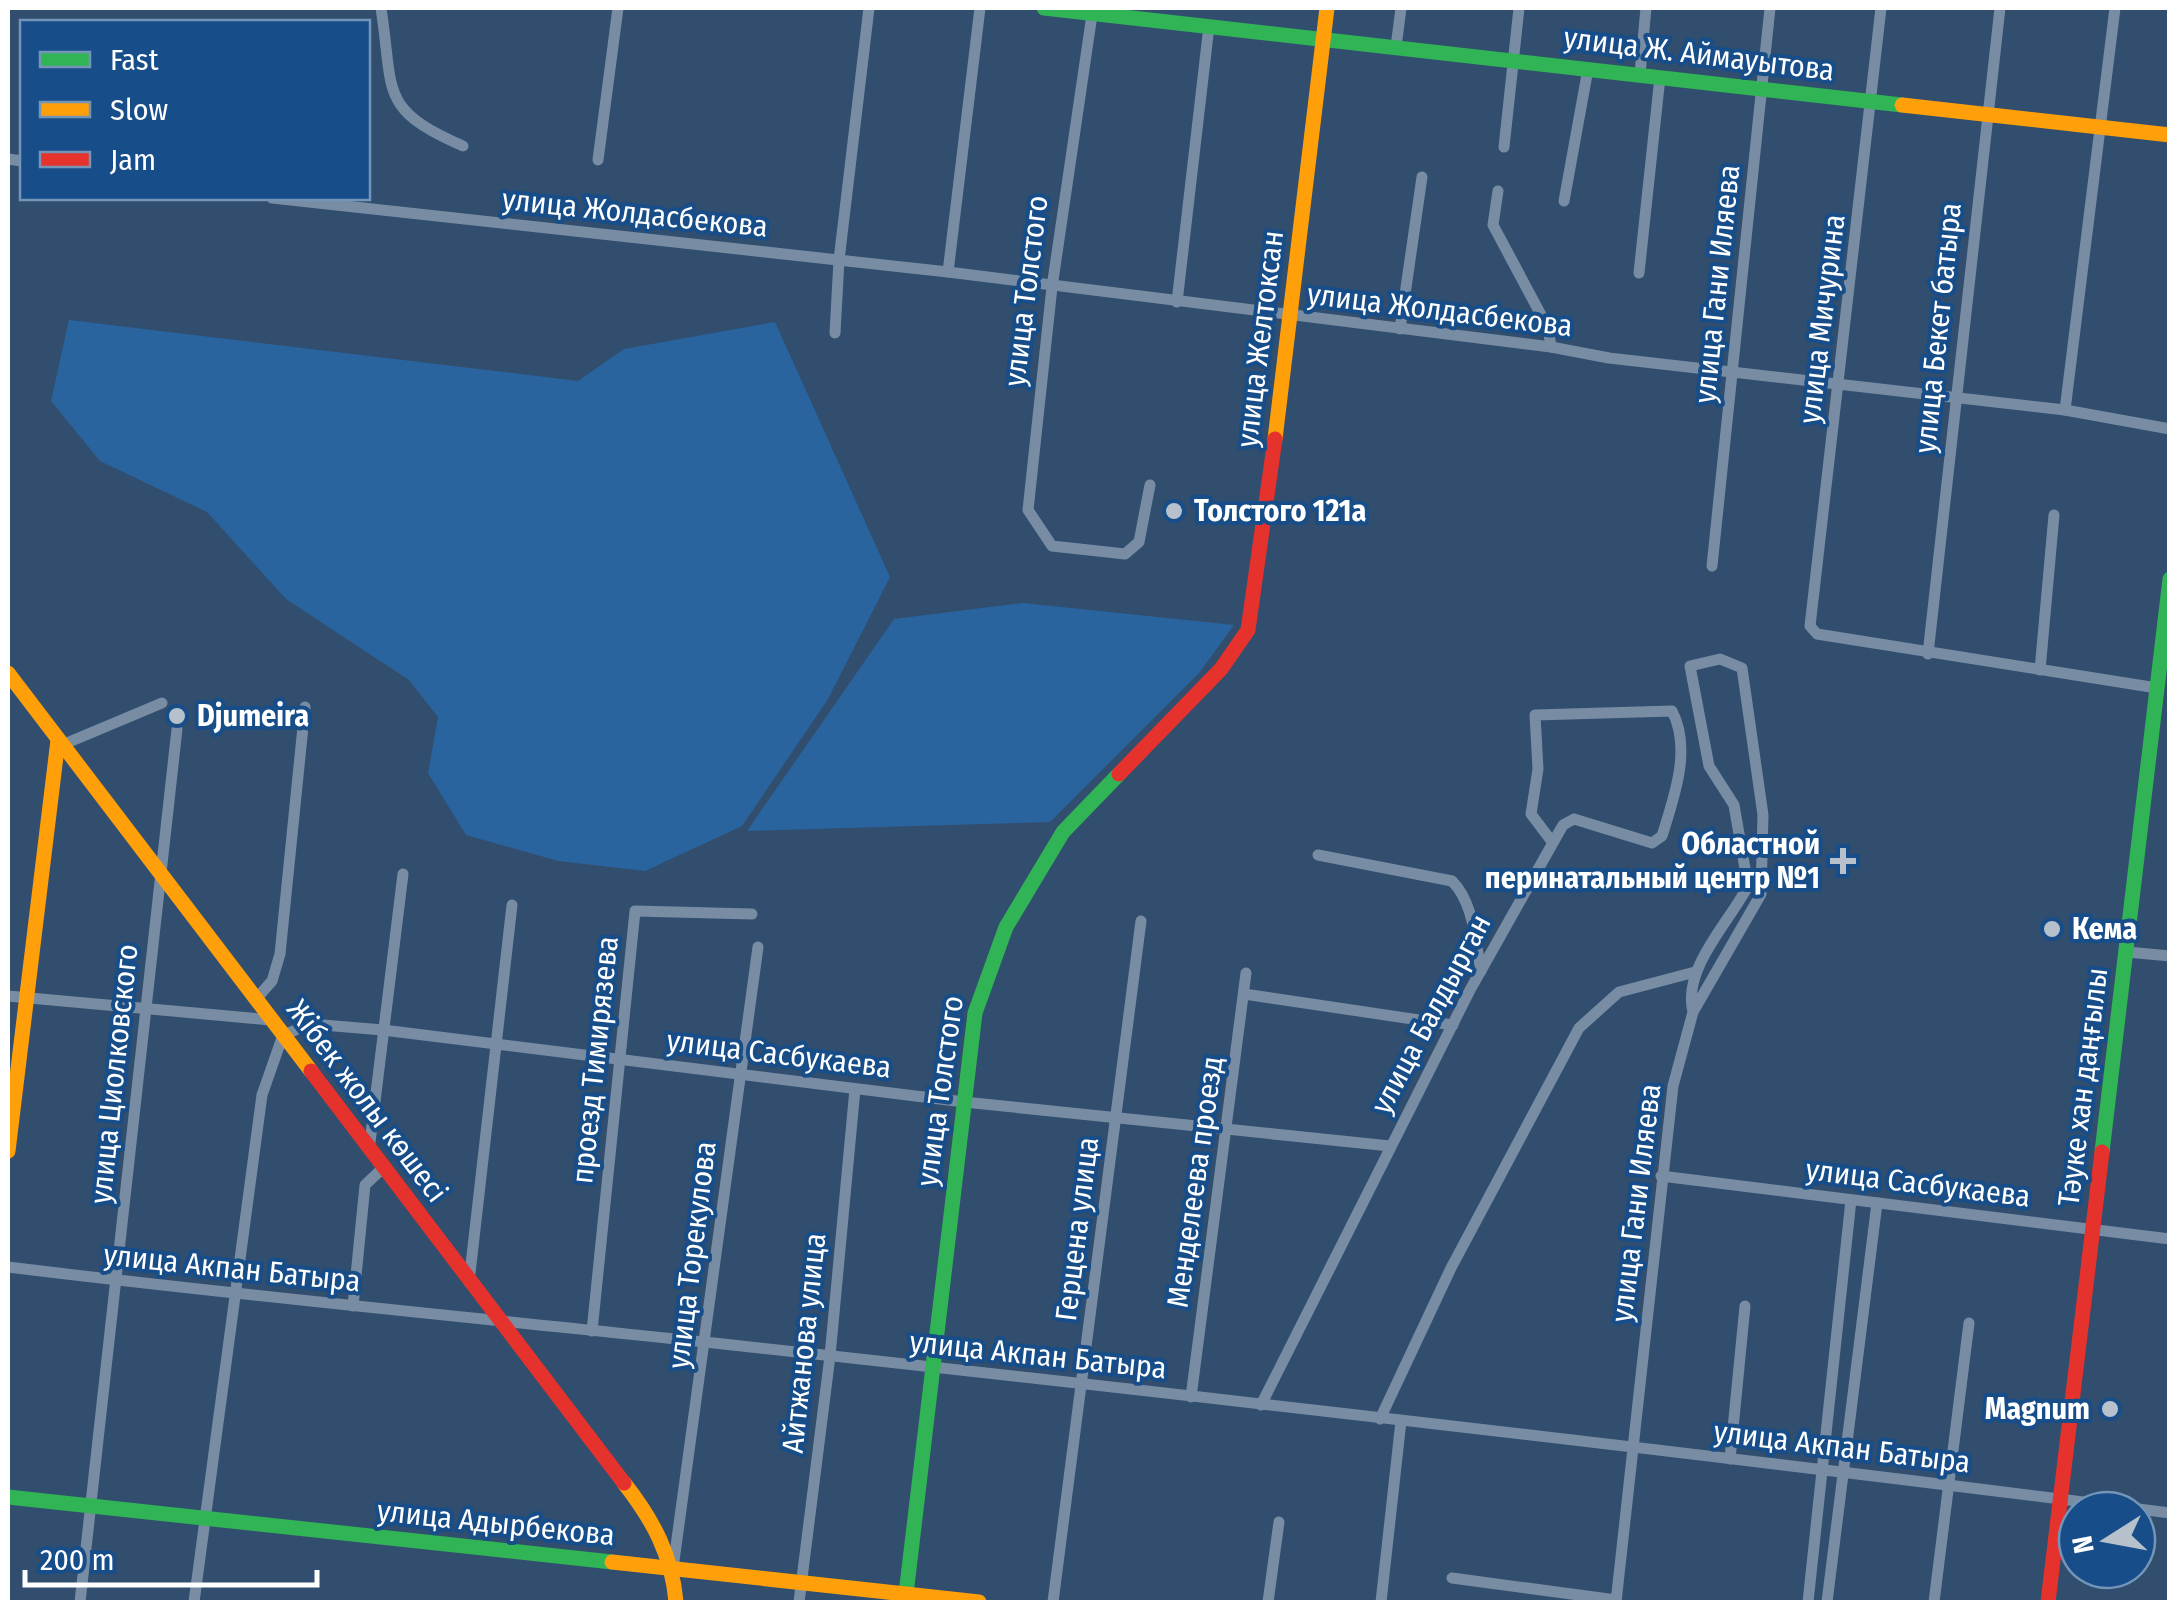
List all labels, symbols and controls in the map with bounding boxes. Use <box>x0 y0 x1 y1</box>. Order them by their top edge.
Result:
legend <box>20 20 370 200</box>
street label: улица Ж. Аймауытова <box>1562 20 1836 88</box>
text: Fast <box>110 42 159 78</box>
text: Slow <box>110 92 168 128</box>
text: Jam <box>110 142 156 178</box>
street label: улица Гани Иляева <box>1687 163 1747 405</box>
street label: улица Жолдасбекова <box>500 181 770 245</box>
street label: улица Толстого <box>996 194 1056 388</box>
street label: улица Бекет батыра <box>1907 201 1969 455</box>
street label: улица Мичурина <box>1791 212 1853 426</box>
street label: улица Желтоксан <box>1229 229 1291 449</box>
street label: улица Жолдасбекова <box>1305 276 1575 344</box>
place label: Толстого 121а <box>1194 493 1367 529</box>
marker: Толстого 121а <box>1163 500 1185 522</box>
place label: Djumeira <box>197 698 309 734</box>
marker: Djumeira <box>166 705 188 727</box>
place label: Областной перинатальный центр №1 <box>1485 826 1820 896</box>
marker: Областной перинатальный центр №1 <box>1830 848 1856 874</box>
street label: улица Балдырган <box>1363 908 1499 1120</box>
place label: Кема <box>2072 911 2137 947</box>
marker: Кема <box>2041 918 2063 940</box>
street label: проезд Тимирязева <box>564 935 626 1185</box>
street label: улица Циолковского <box>82 942 146 1206</box>
street label: Тәуке хан даңғылы <box>2051 966 2115 1208</box>
street label: Жібек жолы көшесі <box>279 993 455 1209</box>
street label: улица Толстого <box>909 993 971 1189</box>
street label: улица Сасбукаева <box>665 1022 893 1086</box>
street label: Менделеева проезд <box>1160 1054 1230 1310</box>
street label: улица Гани Иляева <box>1604 1082 1668 1324</box>
street label: Герцена улица <box>1048 1135 1106 1323</box>
street label: улица Торекулова <box>660 1139 724 1371</box>
street label: улица Сасбукаева <box>1804 1151 2032 1215</box>
street label: Айтжанова улица <box>775 1231 833 1455</box>
street label: улица Акпан Батыра <box>102 1237 362 1299</box>
street label: улица Акпан Батыра <box>908 1324 1168 1386</box>
place label: Magnum <box>1985 1391 2090 1427</box>
marker: Magnum <box>2099 1398 2121 1420</box>
street label: улица Акпан Батыра <box>1712 1413 1972 1481</box>
north arrow <box>2057 1490 2157 1590</box>
street label: улица Адырбекова <box>376 1493 616 1553</box>
scale bar <box>25 1525 318 1587</box>
text: N <box>2065 1533 2101 1556</box>
text: 200 m <box>40 1542 115 1578</box>

